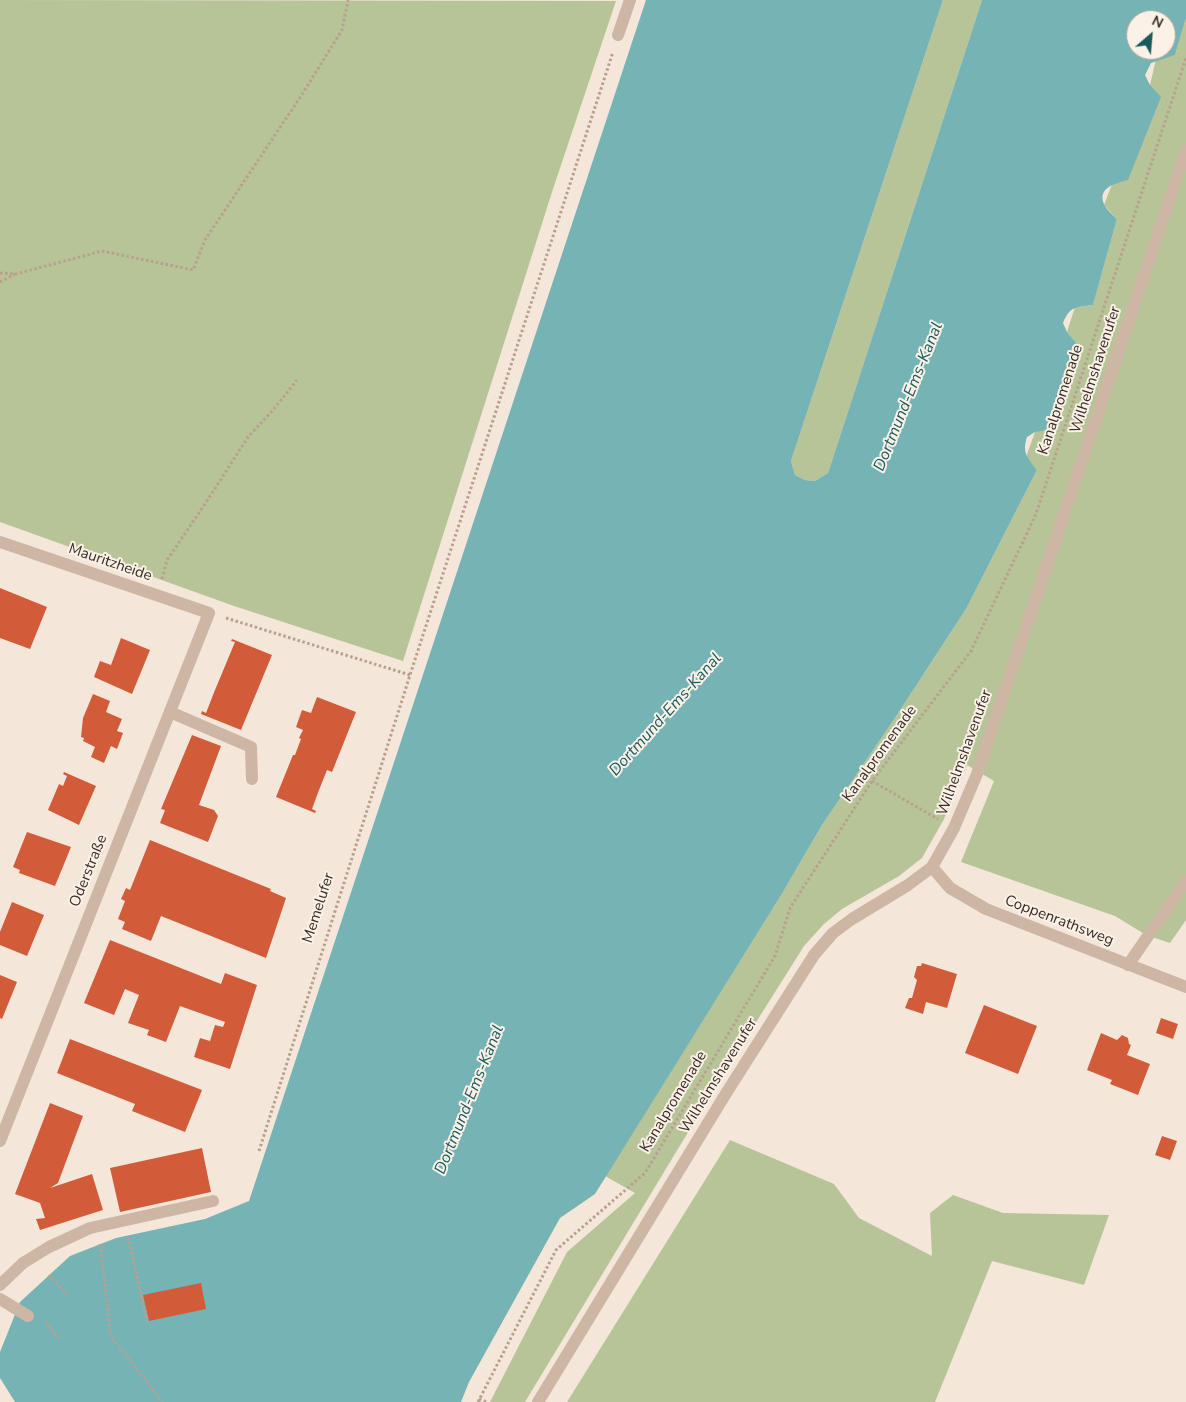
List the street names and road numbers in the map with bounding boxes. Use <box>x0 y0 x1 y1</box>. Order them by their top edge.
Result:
street label: Wilhelmshavenufer <box>1067 304 1125 436</box>
street label: Kanalpromenade <box>1035 343 1087 457</box>
street label: Mauritzheide <box>66 540 154 586</box>
street label: Wilhelmshavenufer <box>934 688 996 818</box>
street label: Kanalpromenade <box>839 702 921 806</box>
street label: Oderstraße <box>66 832 112 910</box>
street label: Memelufer <box>299 871 339 945</box>
street label: Coppenrathsweg <box>1002 892 1116 950</box>
street label: Wilhelmshavenufer <box>676 1015 762 1137</box>
street label: Kanalpromenade <box>637 1048 711 1156</box>

